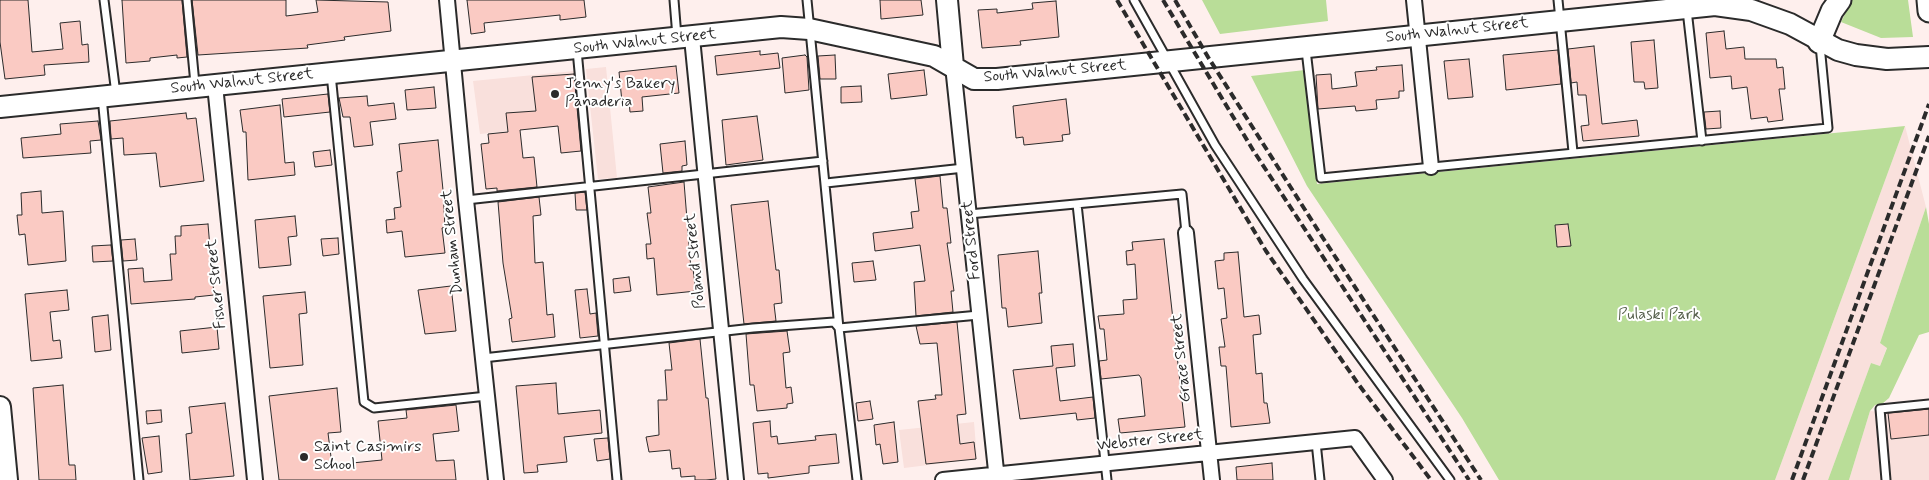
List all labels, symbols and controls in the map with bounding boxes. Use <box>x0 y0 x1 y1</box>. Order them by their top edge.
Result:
street label: South Walnut Street <box>1385 14 1529 48</box>
street label: South Walnut Street <box>573 25 717 59</box>
street label: South Walnut Street <box>983 56 1127 88</box>
street label: South Walnut Street <box>170 65 314 99</box>
place label: Jenny's Bakery Panaderia <box>565 75 675 113</box>
marker: Jenny's Bakery Panaderia <box>549 88 561 100</box>
street label: Dunham Street <box>438 189 468 295</box>
street label: Ford Street <box>958 199 986 281</box>
street label: Poland Street <box>681 212 711 310</box>
street label: Fisher Street <box>203 238 231 330</box>
park label: Pulaski Park <box>1618 306 1700 326</box>
street label: Grace Street <box>1168 313 1196 403</box>
street label: Webster Street <box>1096 426 1204 456</box>
place label: Saint Casimirs School <box>314 438 421 476</box>
marker: Saint Casimirs School <box>298 451 310 463</box>

